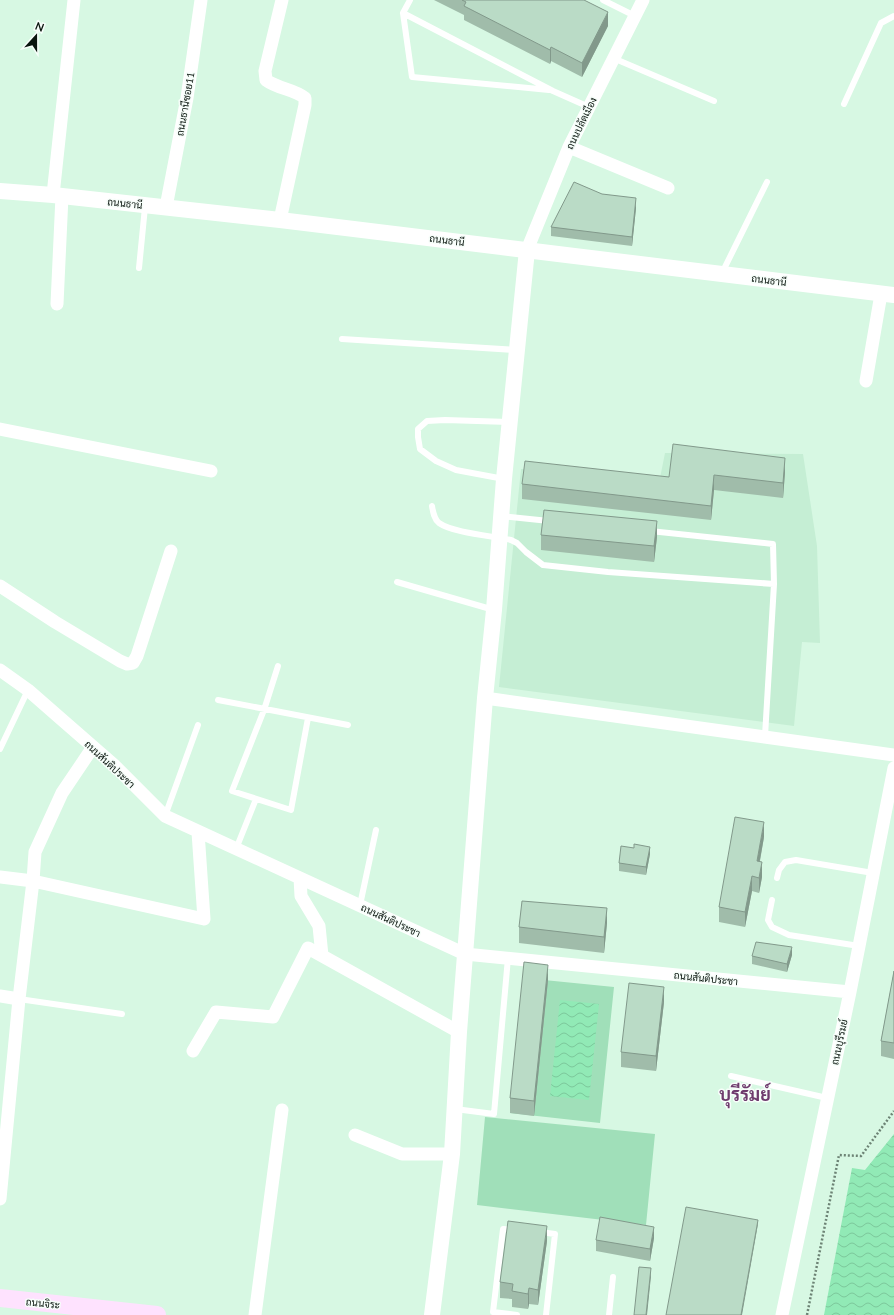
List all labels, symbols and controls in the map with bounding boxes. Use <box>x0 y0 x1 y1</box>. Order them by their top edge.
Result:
north arrow <box>16 16 56 56</box>
text: N <box>33 19 46 34</box>
street label: ถนนธานีซอย11 <box>173 71 197 137</box>
street label: ถนนปลัดเมือง <box>563 95 599 151</box>
street label: ถนนธานี <box>107 195 143 211</box>
street label: ถนนธานี <box>429 232 465 248</box>
street label: ถนนธานี <box>751 272 787 288</box>
street label: ถนนสันติประชา <box>82 738 138 790</box>
street label: ถนนสันติประชา <box>359 901 423 939</box>
street label: ถนนสันติประชา <box>673 969 739 987</box>
street label: ถนนบุรีรมย์ <box>827 1018 852 1066</box>
district label: บุรีรัมย์ <box>719 1082 772 1109</box>
street label: ถนนจิระ <box>25 1295 61 1311</box>

